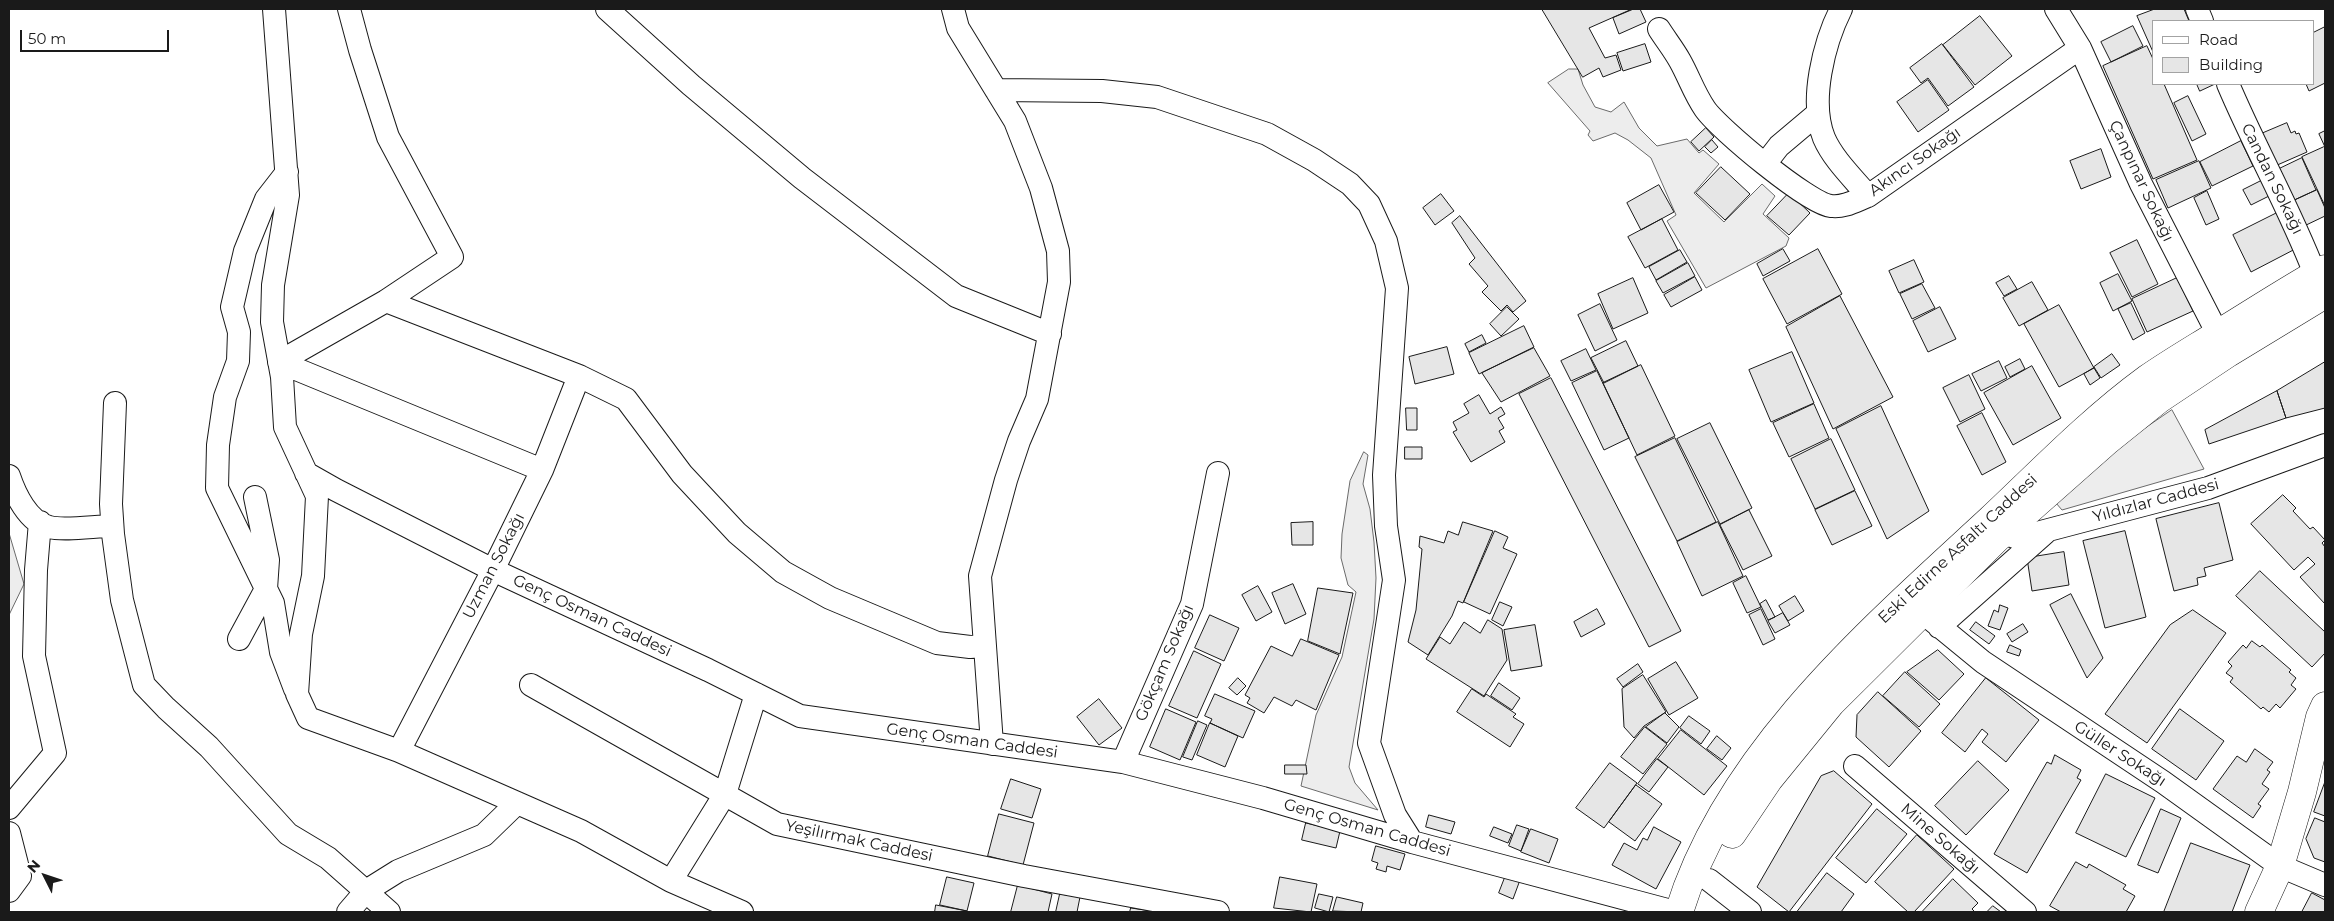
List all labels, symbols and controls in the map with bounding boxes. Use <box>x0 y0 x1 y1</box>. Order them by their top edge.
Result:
scale bar <box>22 20 171 52</box>
legend <box>2152 20 2314 85</box>
text: 50 m <box>28 29 66 48</box>
text: Road <box>2199 30 2238 49</box>
text: Building <box>2199 55 2263 74</box>
street label: Çanpınar Sokağı <box>2105 117 2177 245</box>
street label: Candan Sokağı <box>2237 121 2307 237</box>
street label: Akıncı Sokağı <box>1865 123 1965 201</box>
street label: Eski Edirne Asfaltı Caddesi <box>1875 470 2041 628</box>
street label: Yıldızlar Caddesi <box>2091 475 2221 527</box>
street label: Uzman Sokağı <box>459 510 529 622</box>
street label: Genç Osman Caddesi <box>510 571 674 661</box>
street label: Gökçam Sokağı <box>1132 602 1198 724</box>
street label: Güller Sokağı <box>2070 717 2170 791</box>
street label: Genç Osman Caddesi <box>885 719 1059 763</box>
street label: Genç Osman Caddesi <box>1281 795 1453 861</box>
street label: Mine Sokağı <box>1897 800 1983 878</box>
street label: Yeşilırmak Caddesi <box>784 816 934 866</box>
north arrow <box>20 851 70 901</box>
text: N <box>23 856 44 876</box>

